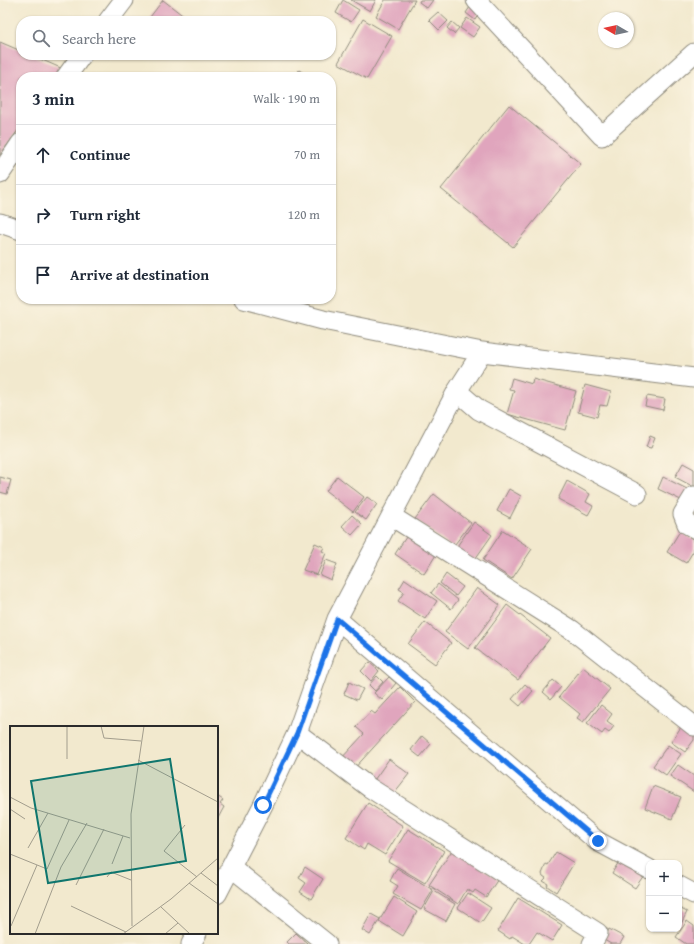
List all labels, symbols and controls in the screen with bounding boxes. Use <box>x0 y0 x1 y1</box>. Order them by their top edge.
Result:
north arrow <box>598 12 634 48</box>
search box <box>16 16 336 60</box>
icon: search <box>30 27 52 49</box>
text: Search here <box>62 28 136 49</box>
text: 3 min <box>32 86 74 111</box>
text: Walk · 190 m <box>253 89 320 108</box>
icon: ahead <box>32 144 54 166</box>
text: Continue <box>70 144 131 165</box>
text: 70 m <box>294 145 320 164</box>
icon: right <box>32 204 54 226</box>
text: Turn right <box>70 204 141 225</box>
text: 120 m <box>288 205 320 224</box>
icon: arrive <box>32 264 54 286</box>
text: Arrive at destination <box>70 264 209 285</box>
inset map <box>10 726 218 934</box>
route start <box>254 796 272 814</box>
route end <box>589 832 607 850</box>
map controls <box>646 860 682 932</box>
button: + <box>646 860 682 896</box>
button: − <box>646 896 682 932</box>

